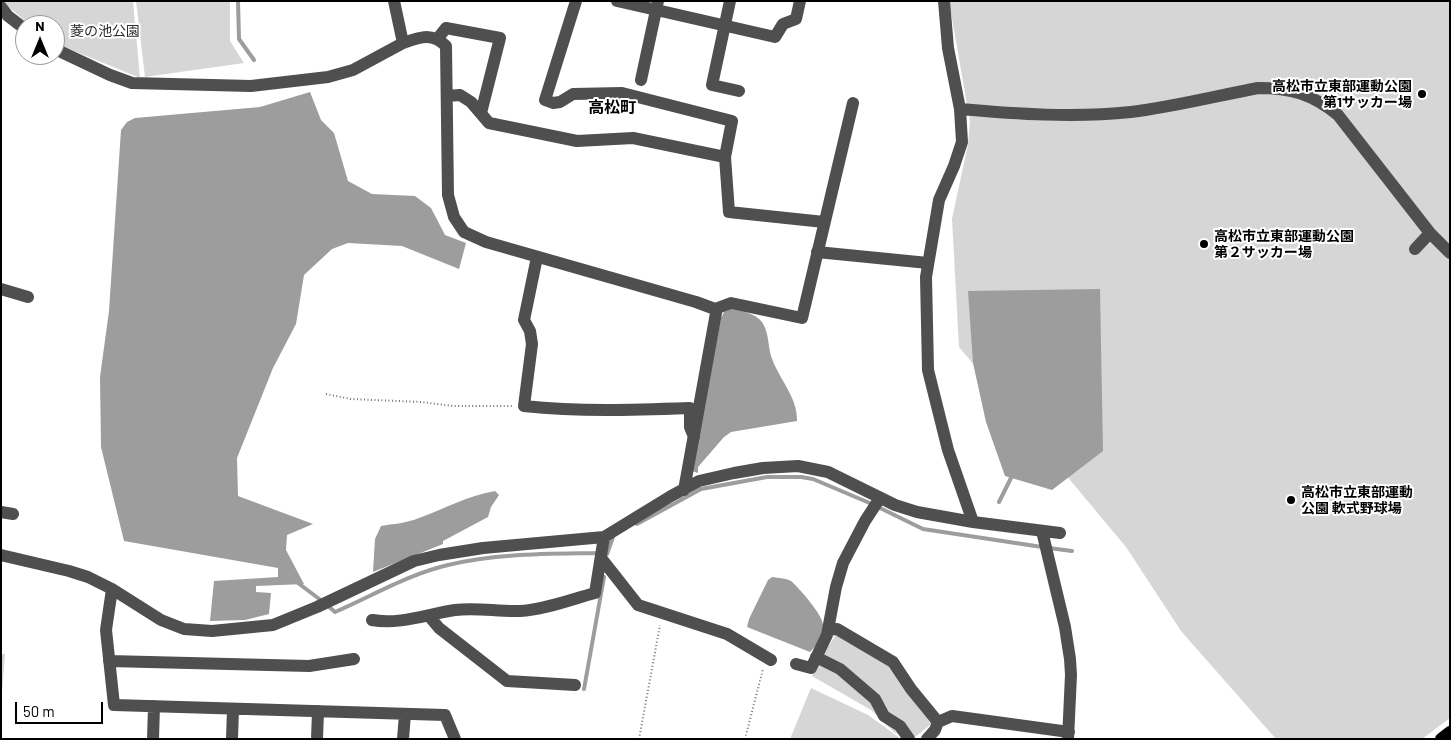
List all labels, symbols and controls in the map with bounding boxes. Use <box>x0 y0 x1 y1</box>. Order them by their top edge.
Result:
north arrow <box>15 15 65 65</box>
text: N <box>35 17 45 34</box>
park label: 菱の池公園 <box>70 23 140 39</box>
place label: 高松市立東部運動公園 第1サッカー場 <box>1272 78 1412 110</box>
marker: 高松市立東部運動公園 第1サッカー場 <box>1416 88 1428 100</box>
district label: 高松町 <box>588 98 636 118</box>
place label: 高松市立東部運動公園 第２サッカー場 <box>1214 228 1354 260</box>
marker: 高松市立東部運動公園 第２サッカー場 <box>1198 238 1210 250</box>
place label: 高松市立東部運動 公園 軟式野球場 <box>1301 484 1413 516</box>
marker: 高松市立東部運動 公園 軟式野球場 <box>1285 494 1297 506</box>
scale bar <box>18 692 105 724</box>
text: 50 m <box>23 702 55 720</box>

